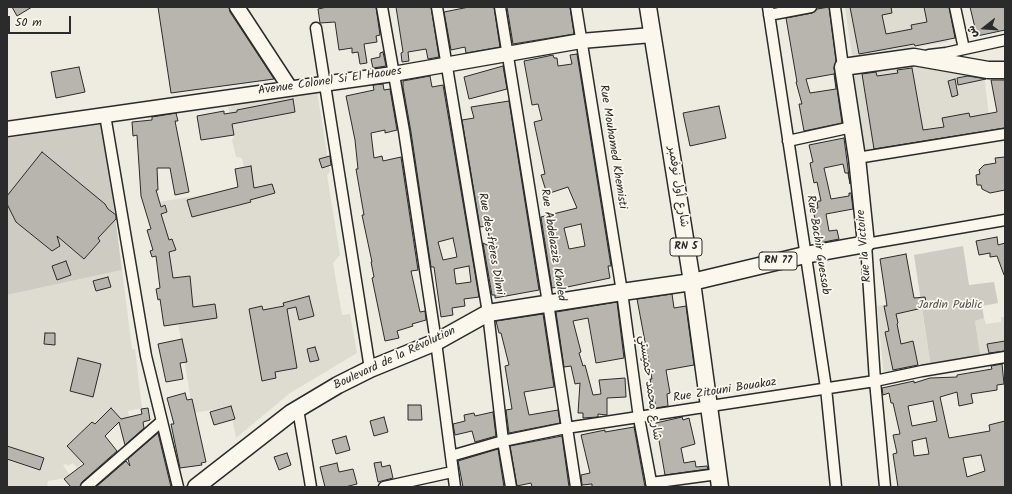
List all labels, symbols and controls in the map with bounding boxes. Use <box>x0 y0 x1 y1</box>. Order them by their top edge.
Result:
scale bar <box>10 8 73 34</box>
north arrow <box>964 8 1004 48</box>
text: 50 m <box>15 13 42 32</box>
text: ش <box>962 23 983 40</box>
street label: Avenue Colonel Si El Haoues <box>257 65 403 99</box>
street label: Rue Mouhamed Khemisti <box>595 84 629 210</box>
street label: شارع أول نوفمبر <box>664 146 690 228</box>
street label: Rue Abdelazziz Khaled <box>536 188 568 302</box>
street label: Rue des frères Dilmi <box>474 192 506 296</box>
street label: Rue Bachir Guessab <box>802 194 832 296</box>
street label: Rue la Victoire <box>855 209 875 283</box>
road number: RN 5 <box>670 238 702 256</box>
road number: RN 77 <box>759 252 797 270</box>
park label: Jardin Public <box>918 299 982 313</box>
street label: Boulevard de la Révolution <box>332 324 458 394</box>
street label: شارع محمد خميستي <box>635 335 663 441</box>
street label: Rue Zitouni Bouakaz <box>672 376 778 406</box>

